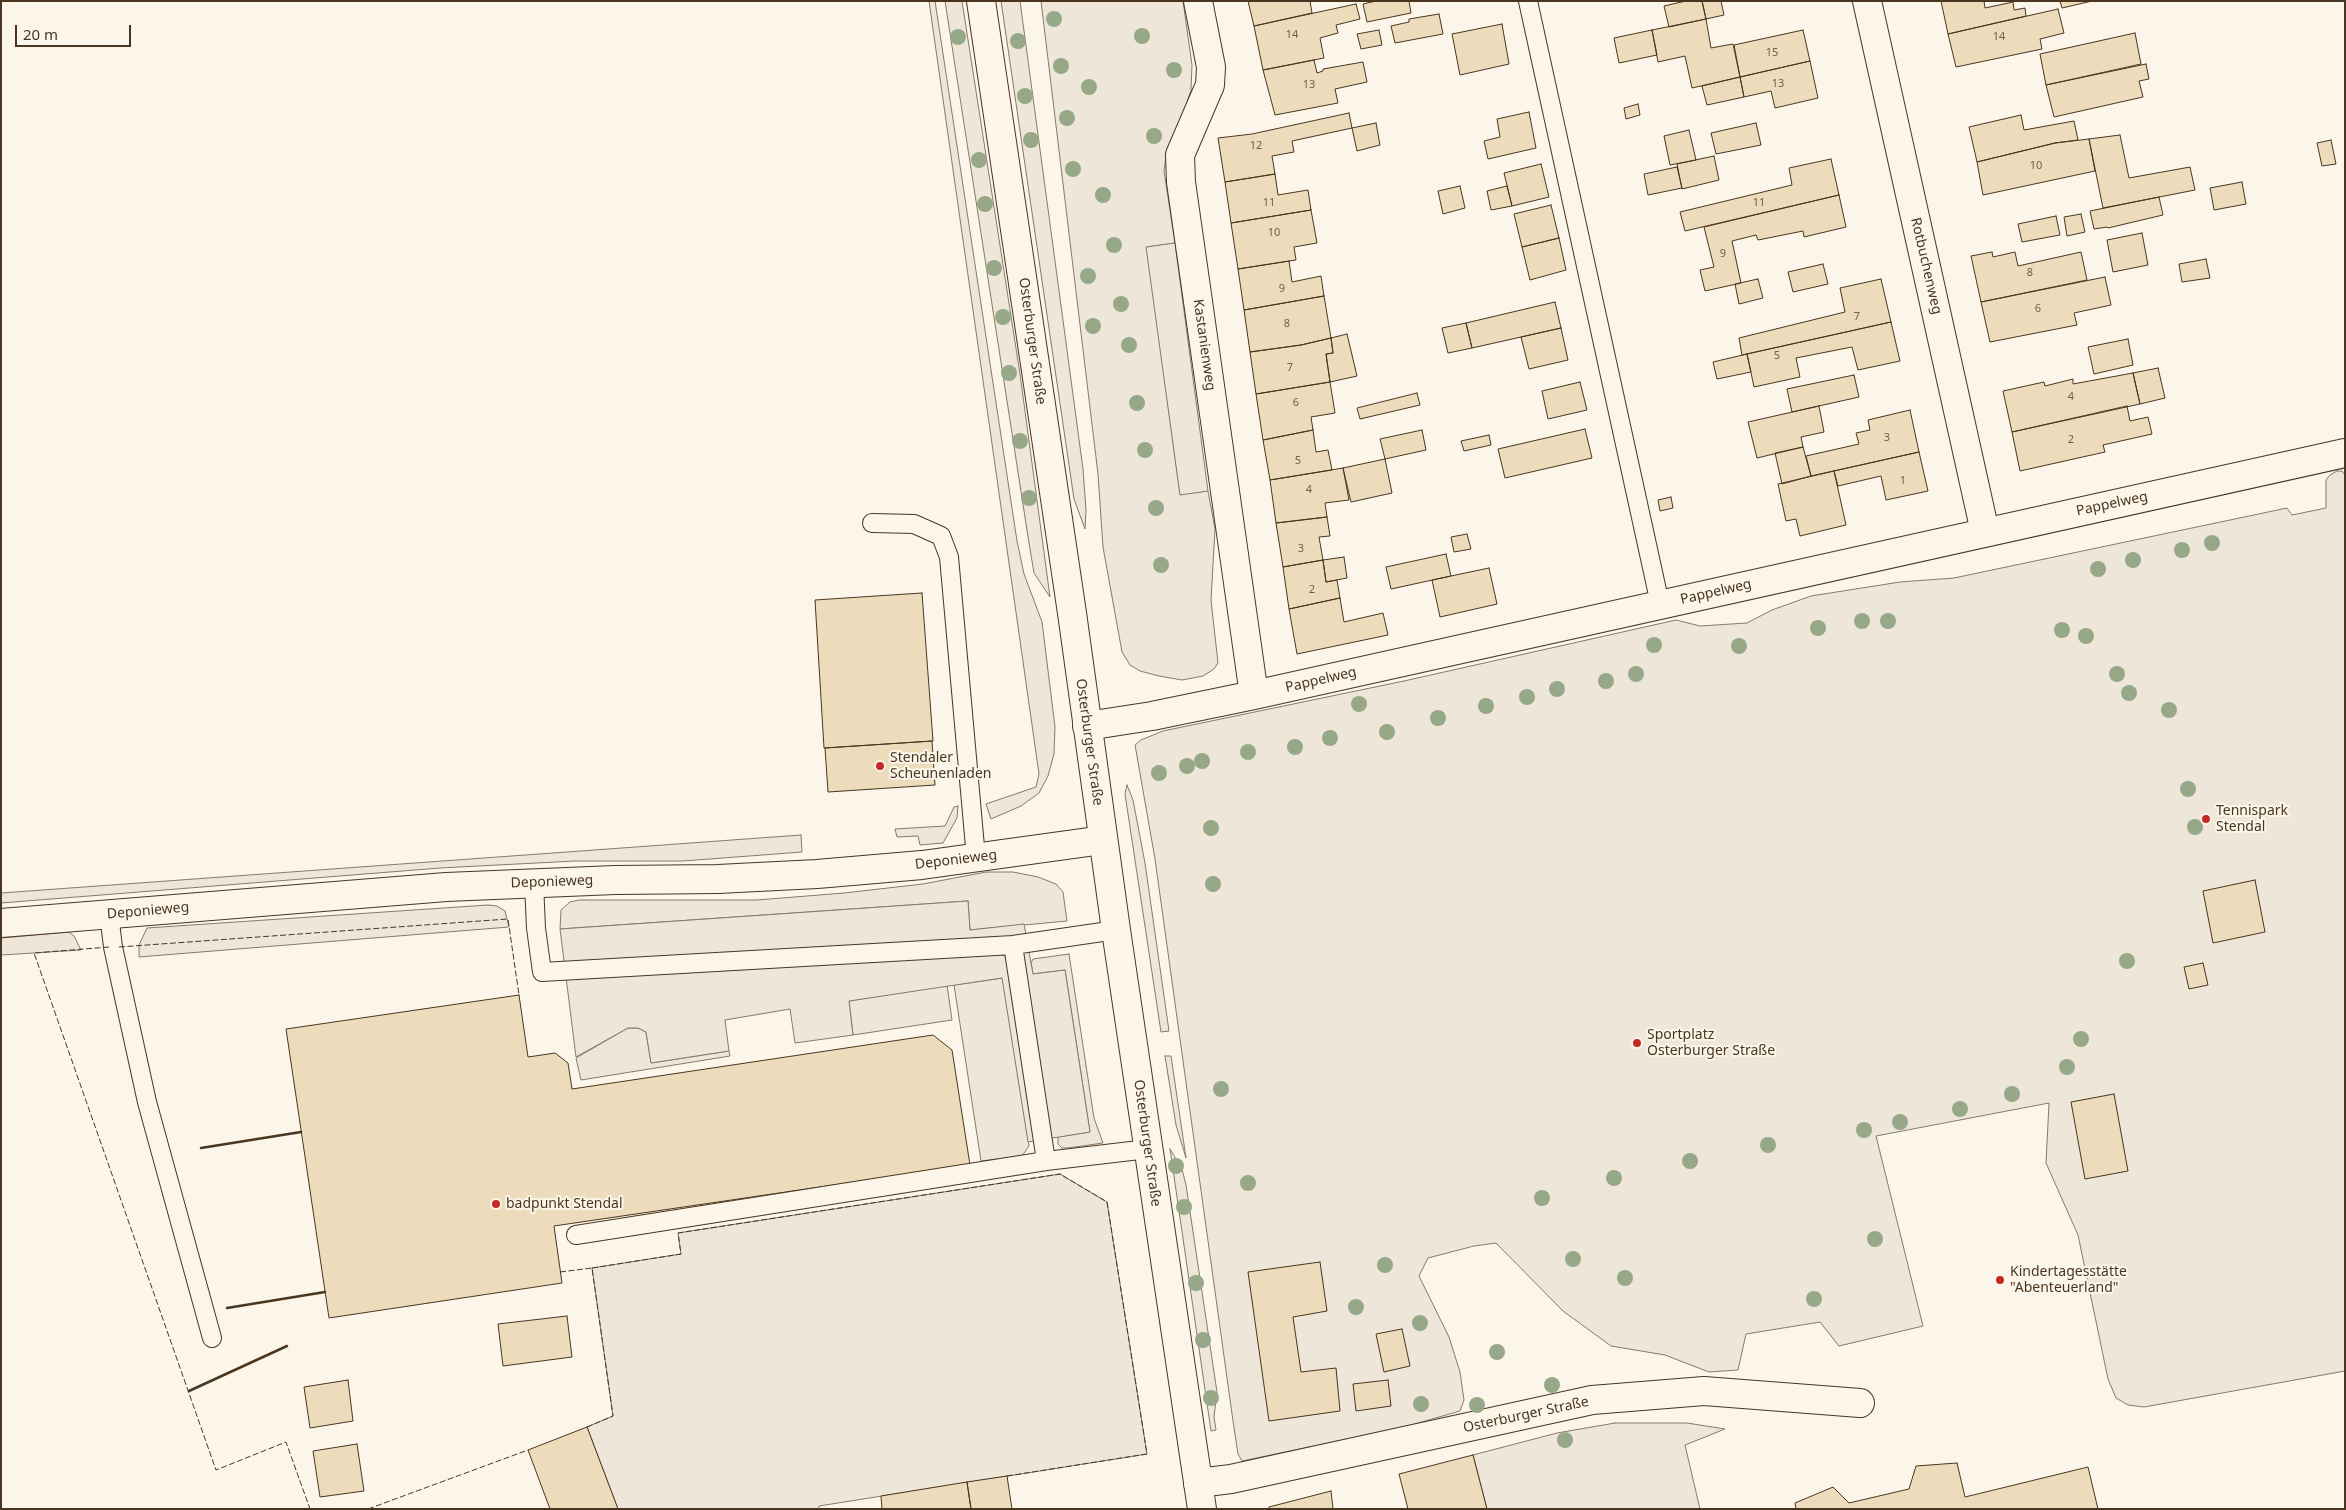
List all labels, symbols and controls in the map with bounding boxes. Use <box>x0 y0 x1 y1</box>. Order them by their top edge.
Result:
scale bar <box>18 15 134 47</box>
text: 20 m <box>23 24 58 44</box>
house number: 14 <box>1286 28 1298 42</box>
house number: 14 <box>1993 30 2005 44</box>
house number: 15 <box>1766 46 1778 60</box>
house number: 13 <box>1772 77 1784 91</box>
house number: 13 <box>1303 78 1315 92</box>
house number: 12 <box>1250 139 1262 153</box>
house number: 10 <box>2030 159 2042 173</box>
house number: 11 <box>1263 196 1275 210</box>
house number: 11 <box>1753 196 1765 210</box>
street label: Rotbuchenweg <box>1907 216 1945 316</box>
house number: 10 <box>1268 226 1280 240</box>
house number: 9 <box>1720 247 1726 261</box>
house number: 8 <box>2027 266 2033 280</box>
street label: Osterburger Straße <box>1015 276 1049 406</box>
house number: 9 <box>1279 282 1285 296</box>
street label: Kastanienweg <box>1189 298 1219 392</box>
house number: 6 <box>2035 302 2041 316</box>
house number: 7 <box>1854 310 1860 324</box>
house number: 8 <box>1284 317 1290 331</box>
house number: 5 <box>1774 349 1780 363</box>
house number: 7 <box>1287 361 1293 375</box>
house number: 4 <box>2068 390 2074 404</box>
house number: 6 <box>1293 396 1299 410</box>
house number: 3 <box>1884 431 1890 445</box>
house number: 2 <box>2068 433 2074 447</box>
house number: 5 <box>1295 454 1301 468</box>
house number: 1 <box>1900 474 1906 488</box>
house number: 4 <box>1306 483 1312 497</box>
street label: Pappelweg <box>2075 488 2149 520</box>
house number: 3 <box>1298 542 1304 556</box>
street label: Pappelweg <box>1679 576 1753 608</box>
house number: 2 <box>1309 583 1315 597</box>
street label: Pappelweg <box>1284 664 1358 696</box>
street label: Osterburger Straße <box>1072 677 1106 807</box>
place label: Stendaler Scheunenladen <box>890 750 991 782</box>
marker: Stendaler Scheunenladen <box>874 760 886 772</box>
place label: Tennispark Stendal <box>2216 803 2288 836</box>
marker: Tennispark Stendal <box>2200 813 2212 825</box>
street label: Deponieweg <box>914 847 998 873</box>
street label: Deponieweg <box>510 872 594 892</box>
street label: Deponieweg <box>106 899 190 923</box>
place label: Sportplatz Osterburger Straße <box>1647 1027 1775 1060</box>
marker: Sportplatz Osterburger Straße <box>1631 1037 1643 1049</box>
street label: Osterburger Straße <box>1130 1078 1164 1208</box>
place label: badpunkt Stendal <box>506 1196 623 1212</box>
marker: badpunkt Stendal <box>490 1198 502 1210</box>
place label: Kindertagesstätte "Abenteuerland" <box>2010 1264 2127 1296</box>
marker: Kindertagesstätte "Abenteuerland" <box>1994 1274 2006 1286</box>
street label: Osterburger Straße <box>1462 1393 1590 1437</box>

